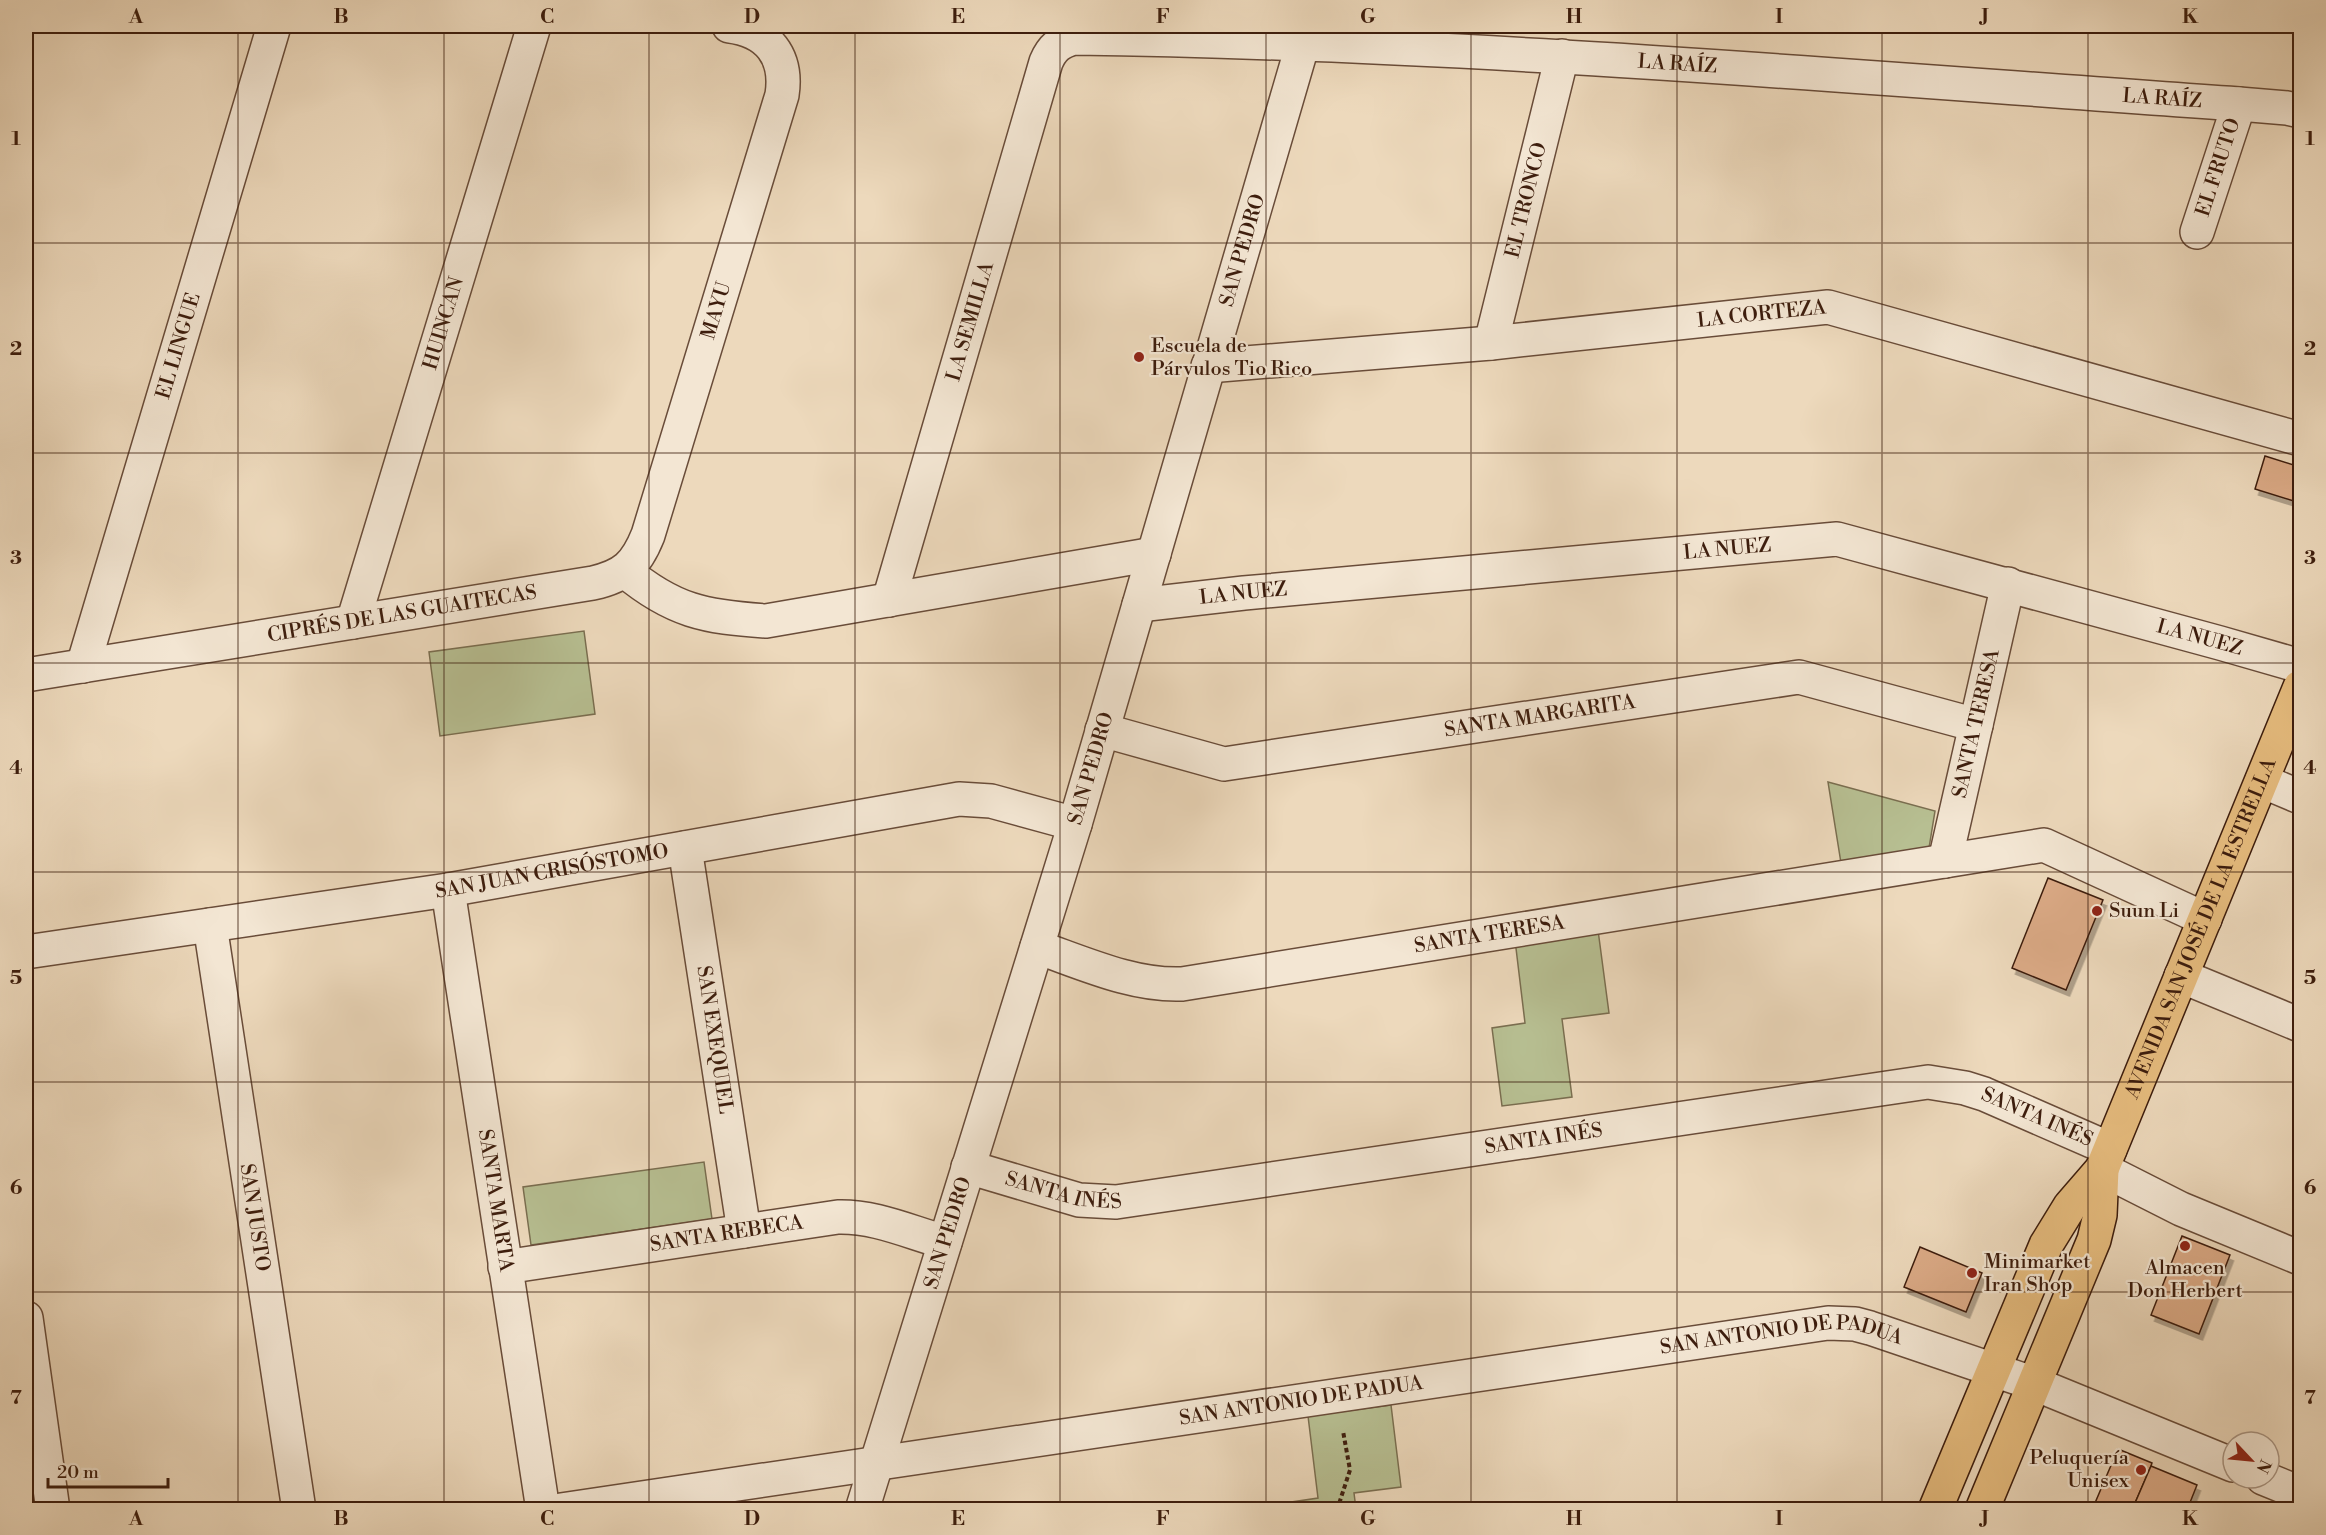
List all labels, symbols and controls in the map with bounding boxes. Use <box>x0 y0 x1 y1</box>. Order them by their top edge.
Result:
text: A <box>128 5 144 30</box>
text: B <box>333 5 349 30</box>
text: C <box>540 5 554 30</box>
text: D <box>744 5 760 30</box>
text: E <box>951 5 965 30</box>
text: F <box>1156 5 1170 30</box>
text: G <box>1360 5 1376 30</box>
text: H <box>1566 5 1583 30</box>
text: I <box>1775 5 1783 30</box>
text: J <box>1978 5 1989 30</box>
text: K <box>2182 5 2199 30</box>
street label: LA RAÍZ <box>1637 49 1718 79</box>
street label: LA RAÍZ <box>2122 83 2203 114</box>
street label: EL FRUTO <box>2190 115 2246 220</box>
text: 1 <box>11 127 21 152</box>
text: 1 <box>2305 127 2315 152</box>
street label: EL TRONCO <box>1500 140 1553 261</box>
street label: SAN PEDRO <box>1214 191 1271 310</box>
street label: LA SEMILLA <box>941 258 1000 384</box>
street label: HUINCAN <box>418 274 470 373</box>
street label: MAYU <box>696 279 737 342</box>
street label: EL LINGUE <box>151 290 206 402</box>
street label: LA CORTEZA <box>1696 295 1829 333</box>
place label: Escuela de Párvulos Tio Rico <box>1151 334 1312 382</box>
text: 2 <box>10 337 22 362</box>
text: 2 <box>2304 337 2316 362</box>
marker: Escuela de Párvulos Tio Rico <box>1132 350 1146 364</box>
street label: LA NUEZ <box>1682 533 1772 565</box>
text: 3 <box>10 546 22 571</box>
text: 3 <box>2304 546 2316 571</box>
street label: LA NUEZ <box>1198 577 1288 611</box>
street label: CIPRÉS DE LAS GUAITECAS <box>266 580 539 648</box>
street label: LA NUEZ <box>2154 614 2246 661</box>
street label: SANTA TERESA <box>1947 645 2006 800</box>
street label: SANTA MARGARITA <box>1443 689 1638 743</box>
street label: SAN PEDRO <box>1063 709 1119 828</box>
street label: AVENIDA SAN JOSÉ DE LA ESTRELLA <box>2119 753 2282 1103</box>
text: 4 <box>9 756 23 781</box>
text: 4 <box>2303 756 2317 781</box>
street label: SAN JUAN CRISÓSTOMO <box>434 838 670 904</box>
place label: Suun Li <box>2109 899 2180 924</box>
marker: Suun Li <box>2090 904 2104 918</box>
street label: SANTA TERESA <box>1412 910 1568 959</box>
street label: SAN EXEQUIEL <box>691 964 738 1115</box>
text: 5 <box>10 966 22 991</box>
text: 5 <box>2304 966 2316 991</box>
street label: SANTA INÉS <box>1977 1082 2097 1152</box>
street label: SANTA INÉS <box>1483 1118 1604 1160</box>
street label: SANTA MARTA <box>472 1127 519 1275</box>
street label: SAN JUSTO <box>234 1162 275 1273</box>
street label: SANTA INÉS <box>1002 1166 1124 1215</box>
street label: SAN PEDRO <box>919 1174 977 1292</box>
text: 6 <box>10 1176 23 1201</box>
text: 6 <box>2304 1176 2317 1201</box>
street label: SANTA REBECA <box>648 1210 806 1258</box>
marker: Almacen Don Herbert <box>2178 1239 2192 1253</box>
place label: Minimarket Iran Shop <box>1984 1250 2090 1298</box>
place label: Almacen Don Herbert <box>2127 1256 2243 1304</box>
marker: Minimarket Iran Shop <box>1965 1266 1979 1280</box>
street label: SAN ANTONIO DE PADUA <box>1658 1310 1907 1360</box>
street label: SAN ANTONIO DE PADUA <box>1177 1370 1426 1431</box>
text: 7 <box>10 1386 22 1411</box>
text: 7 <box>2304 1386 2316 1411</box>
north arrow <box>2221 1430 2281 1490</box>
place label: Peluquería Unisex <box>2030 1446 2130 1494</box>
scale bar <box>48 1451 168 1489</box>
text: N <box>2252 1456 2275 1477</box>
text: 20 m <box>57 1461 99 1484</box>
marker: Peluquería Unisex <box>2134 1463 2148 1477</box>
text: A <box>128 1507 144 1532</box>
text: B <box>333 1507 349 1532</box>
text: C <box>540 1507 554 1532</box>
text: D <box>744 1507 760 1532</box>
text: E <box>951 1507 965 1532</box>
text: F <box>1156 1507 1170 1532</box>
text: G <box>1360 1507 1376 1532</box>
text: H <box>1566 1507 1583 1532</box>
text: I <box>1775 1507 1783 1532</box>
text: J <box>1978 1507 1989 1532</box>
text: K <box>2182 1507 2199 1532</box>

